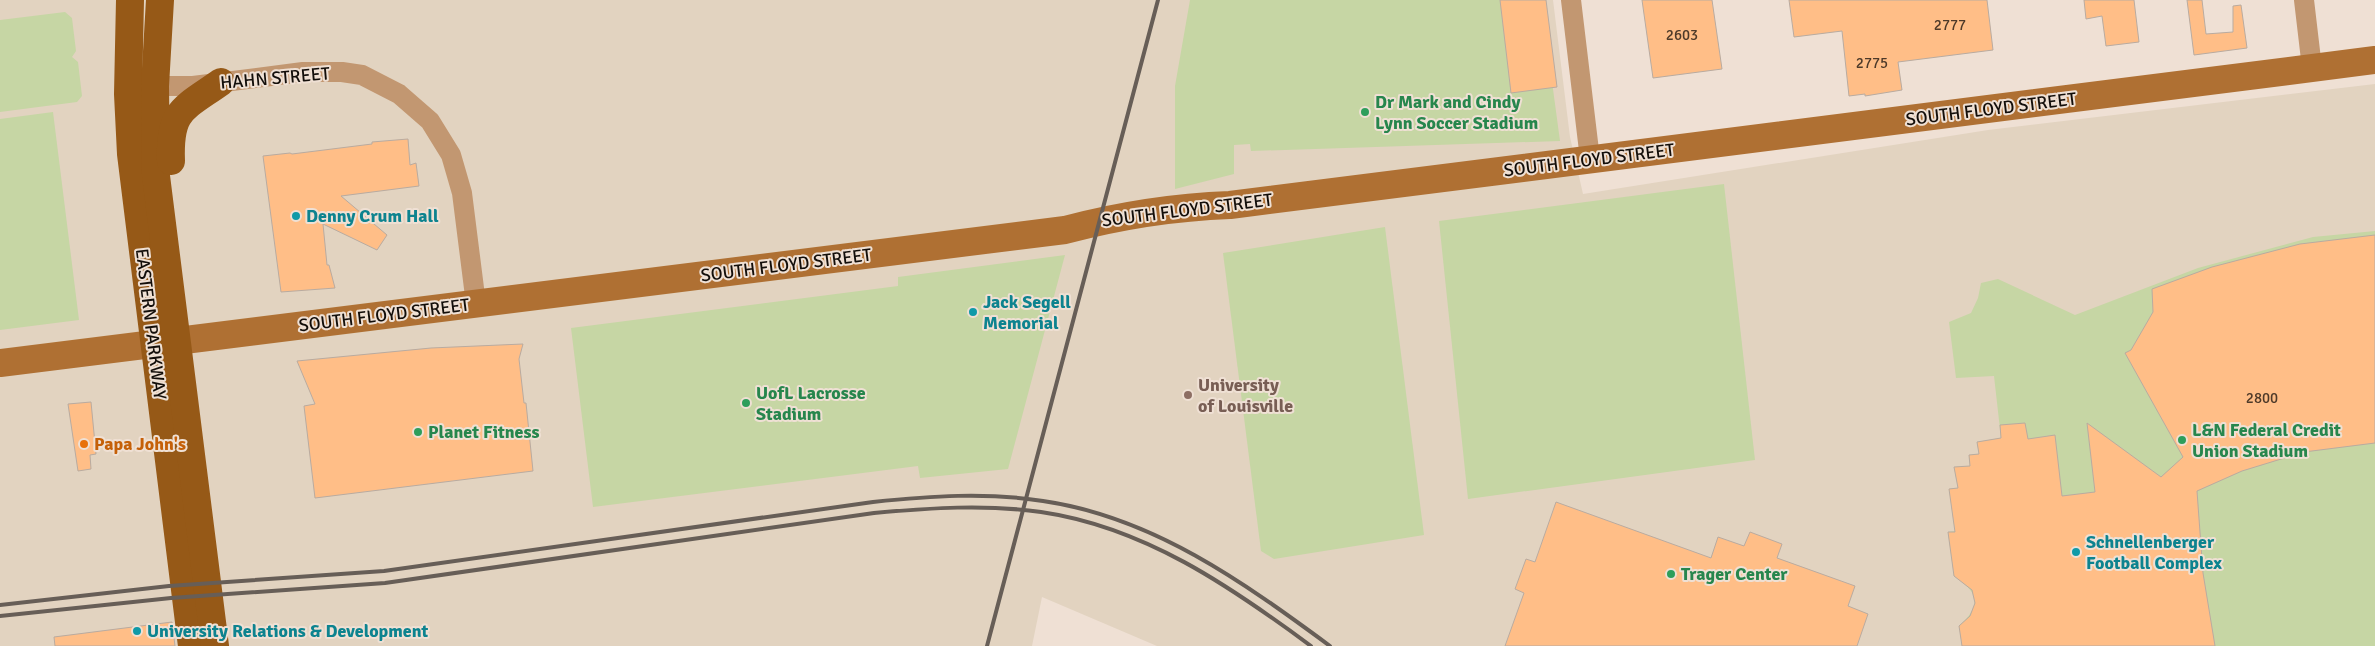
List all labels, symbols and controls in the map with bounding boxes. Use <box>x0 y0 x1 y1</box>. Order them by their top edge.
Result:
house number: 2777 <box>1934 16 1966 34</box>
house number: 2603 <box>1666 26 1698 44</box>
house number: 2775 <box>1856 54 1888 72</box>
street label: HAHN STREET <box>219 62 331 94</box>
street label: SOUTH FLOYD STREET <box>1904 88 2078 130</box>
place label: Dr Mark and Cindy Lynn Soccer Stadium <box>1375 91 1538 134</box>
marker: Dr Mark and Cindy Lynn Soccer Stadium <box>1359 106 1371 118</box>
street label: SOUTH FLOYD STREET <box>1502 139 1676 181</box>
street label: SOUTH FLOYD STREET <box>1100 189 1274 231</box>
place label: Denny Crum Hall <box>306 205 439 227</box>
marker: Denny Crum Hall <box>290 210 302 222</box>
street label: SOUTH FLOYD STREET <box>699 244 873 286</box>
street label: EASTERN PARKWAY <box>131 247 171 401</box>
place label: Jack Segell Memorial <box>983 291 1071 334</box>
street label: SOUTH FLOYD STREET <box>297 294 471 336</box>
marker: Jack Segell Memorial <box>967 306 979 318</box>
place label: University of Louisville <box>1198 374 1293 417</box>
place label: UofL Lacrosse Stadium <box>756 382 866 425</box>
marker: University of Louisville <box>1182 389 1194 401</box>
house number: 2800 <box>2246 389 2278 407</box>
marker: UofL Lacrosse Stadium <box>740 397 752 409</box>
place label: L&N Federal Credit Union Stadium <box>2192 419 2341 462</box>
place label: Planet Fitness <box>428 421 539 443</box>
marker: Planet Fitness <box>412 426 424 438</box>
place label: Papa John's <box>94 433 186 455</box>
marker: L&N Federal Credit Union Stadium <box>2176 434 2188 446</box>
marker: Papa John's <box>78 438 90 450</box>
place label: Schnellenberger Football Complex <box>2086 531 2222 574</box>
marker: Schnellenberger Football Complex <box>2070 546 2082 558</box>
place label: Trager Center <box>1681 563 1788 585</box>
marker: Trager Center <box>1665 568 1677 580</box>
place label: University Relations & Development <box>147 620 429 642</box>
marker: University Relations & Development <box>131 625 143 637</box>

